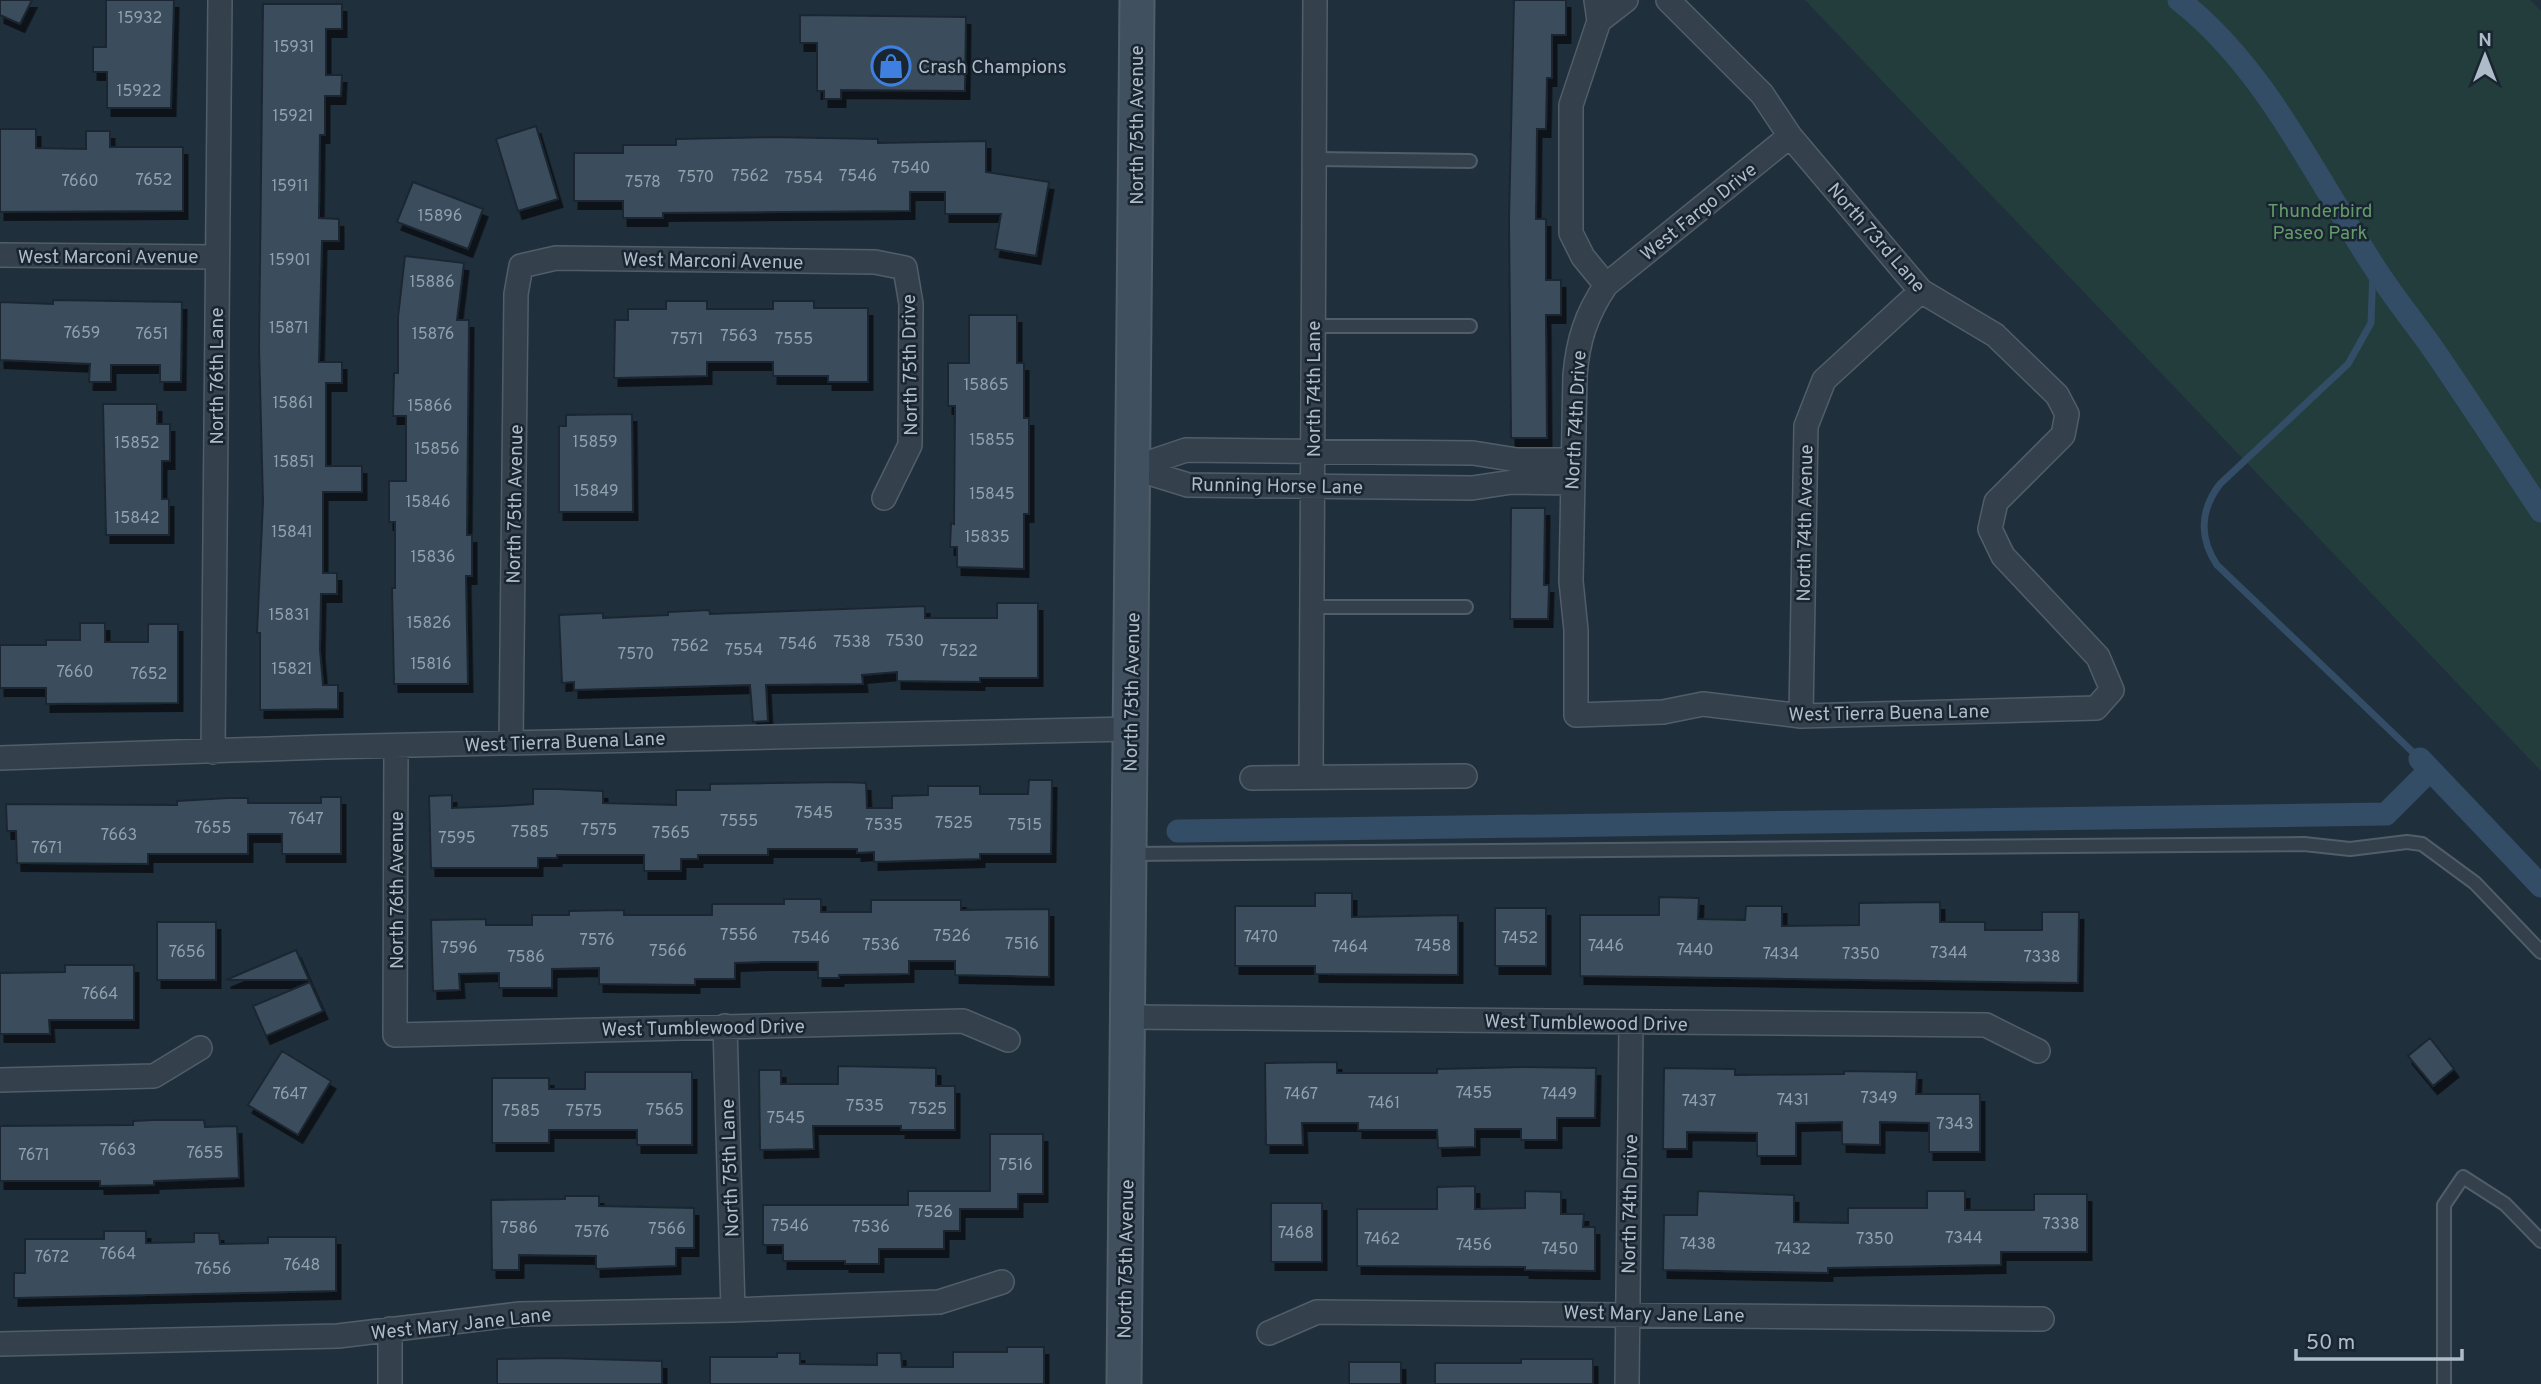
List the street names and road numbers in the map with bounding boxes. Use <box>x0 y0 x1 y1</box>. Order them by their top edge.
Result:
street label: North 75th Avenue <box>1126 45 1150 205</box>
street label: West Fargo Drive <box>1636 158 1762 267</box>
street label: North 73rd Lane <box>1821 178 1930 298</box>
street label: West Marconi Avenue <box>18 246 198 270</box>
street label: West Marconi Avenue <box>622 248 804 276</box>
street label: North 75th Drive <box>898 294 924 436</box>
street label: North 76th Lane <box>206 307 230 445</box>
street label: North 74th Lane <box>1303 321 1327 457</box>
street label: North 74th Drive <box>1561 350 1593 490</box>
street label: North 75th Avenue <box>503 424 529 584</box>
street label: North 74th Avenue <box>1793 444 1819 602</box>
street label: Running Horse Lane <box>1191 473 1363 501</box>
street label: North 75th Avenue <box>1120 612 1146 772</box>
street label: West Tierra Buena Lane <box>1788 700 1990 728</box>
street label: West Tierra Buena Lane <box>464 727 666 759</box>
street label: North 76th Avenue <box>386 811 410 969</box>
street label: West Tumblewood Drive <box>1484 1010 1688 1038</box>
street label: West Tumblewood Drive <box>601 1015 805 1043</box>
street label: North 75th Lane <box>717 1098 745 1238</box>
street label: North 74th Drive <box>1618 1134 1644 1274</box>
street label: North 75th Avenue <box>1114 1179 1140 1339</box>
street label: West Mary Jane Lane <box>1563 1301 1745 1329</box>
street label: West Mary Jane Lane <box>370 1304 553 1346</box>

